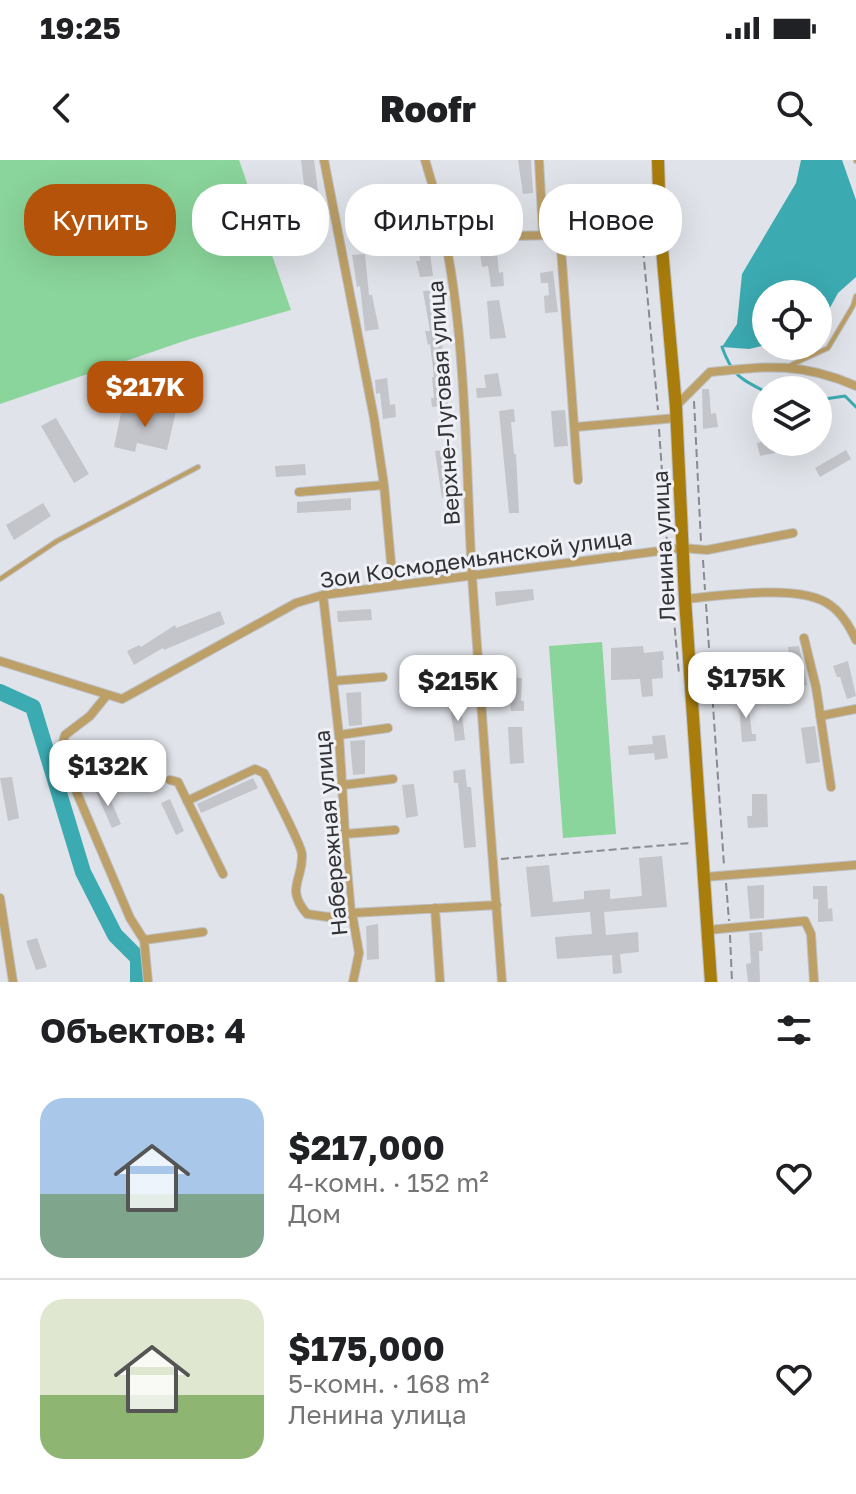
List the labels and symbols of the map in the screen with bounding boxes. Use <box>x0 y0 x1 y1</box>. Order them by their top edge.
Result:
street label: Верхне-Луговая улица <box>421 279 465 527</box>
pin: $217K <box>89 361 201 429</box>
street label: Ленина улица <box>646 470 680 622</box>
street label: Зои Космодемьянской улица <box>318 523 634 593</box>
pin: $175K <box>690 652 802 720</box>
pin: $215K <box>402 655 514 723</box>
street label: Набережная улица <box>308 729 352 937</box>
pin: $132K <box>52 740 164 808</box>

